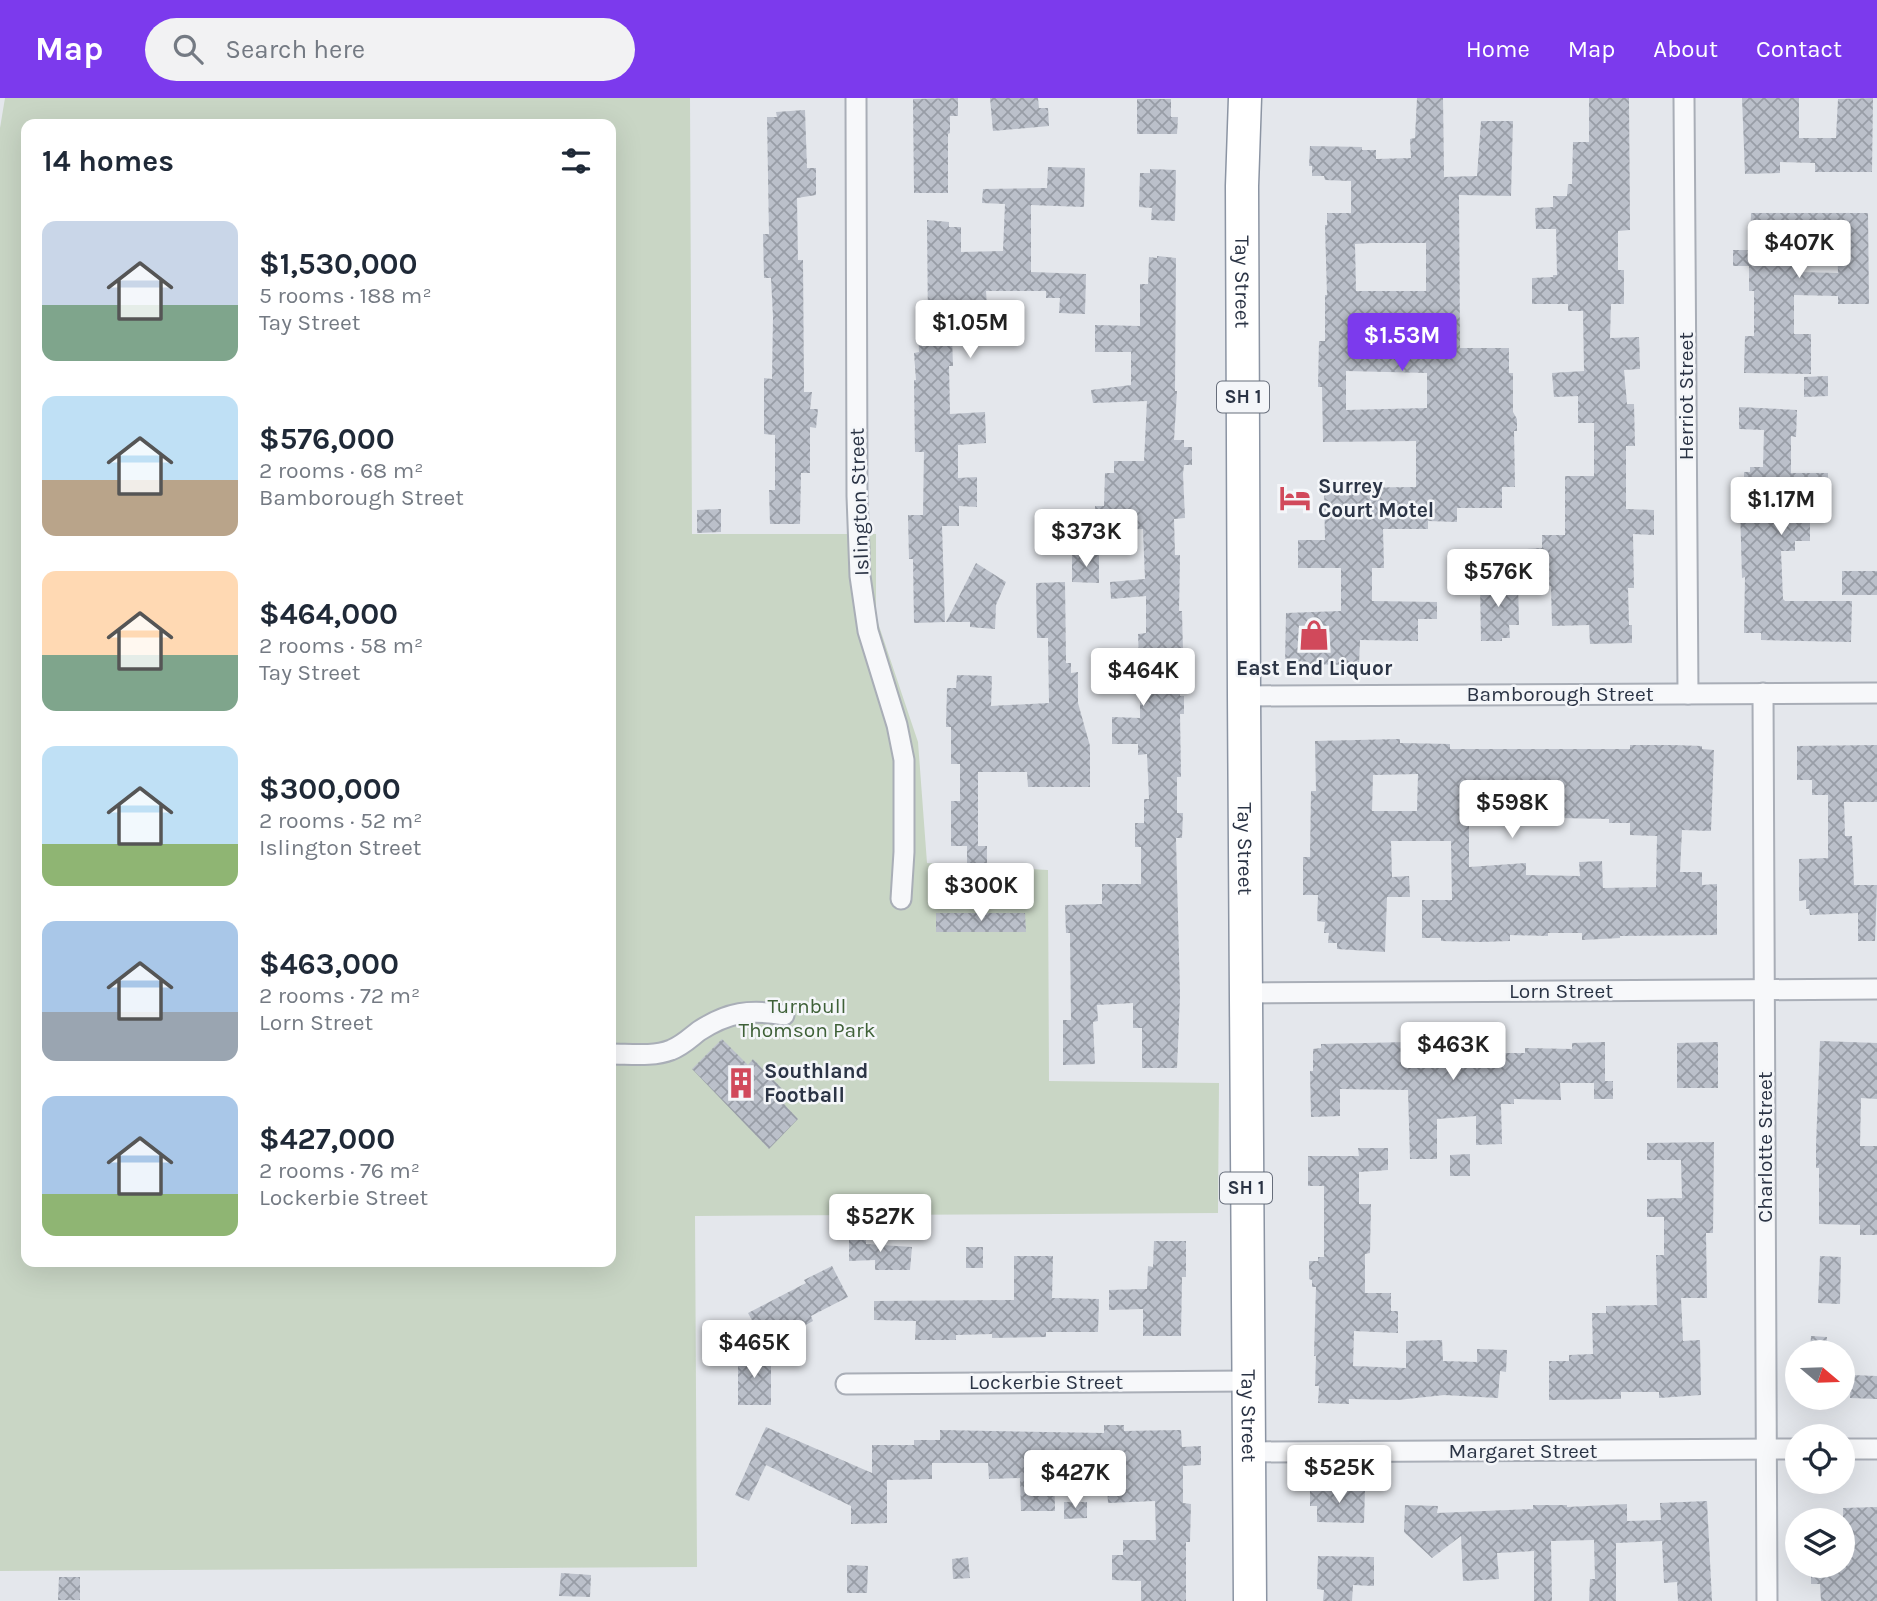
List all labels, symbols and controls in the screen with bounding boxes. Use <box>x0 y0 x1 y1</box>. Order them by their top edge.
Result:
search box <box>145 18 635 81</box>
text: Map <box>35 30 103 68</box>
icon: search <box>169 30 207 68</box>
text: Search here <box>225 34 365 65</box>
text: Home <box>1466 35 1530 63</box>
text: Map <box>1568 35 1615 63</box>
text: About <box>1653 35 1718 63</box>
text: Contact <box>1756 35 1842 63</box>
icon: filters <box>557 142 595 180</box>
text: 14 homes <box>42 143 174 179</box>
pin: $407K <box>1750 220 1848 280</box>
text: $407K <box>1764 229 1834 256</box>
street label: Tay Street <box>1230 236 1255 328</box>
text: $1,530,000 <box>259 246 418 282</box>
icon: home <box>98 249 182 333</box>
text: 5 rooms · 188 m² <box>259 282 432 309</box>
pin: $1.05M <box>913 300 1027 360</box>
text: Tay Street <box>259 309 360 336</box>
text: $1.05M <box>931 309 1009 336</box>
pin: $1.53M <box>1345 314 1459 373</box>
text: $1.53M <box>1364 322 1440 349</box>
street label: Herriot Street <box>1674 332 1698 460</box>
road number: SH 1 <box>1217 382 1269 412</box>
text: $576,000 <box>259 421 395 457</box>
icon: home <box>98 424 182 508</box>
street label: Islington Street <box>844 427 874 577</box>
text: 2 rooms · 68 m² <box>259 457 423 484</box>
place label: Surrey Court Motel <box>1318 474 1434 522</box>
pin: $1.17M <box>1724 478 1838 537</box>
hotel icon: Surrey Court Motel <box>1278 481 1312 515</box>
text: Bamborough Street <box>259 484 464 511</box>
text: $1.17M <box>1747 486 1815 513</box>
pin: $373K <box>1037 510 1135 569</box>
text: $373K <box>1051 518 1121 545</box>
pin: $576K <box>1449 550 1547 609</box>
text: $576K <box>1463 558 1533 585</box>
text: $464,000 <box>259 596 398 632</box>
icon: home <box>98 599 182 683</box>
shop icon: East End Liquor <box>1297 618 1331 652</box>
text: 2 rooms · 58 m² <box>259 632 423 659</box>
pin: $464K <box>1094 648 1192 708</box>
place label: East End Liquor <box>1236 656 1393 681</box>
text: $464K <box>1107 657 1179 684</box>
text: Tay Street <box>259 659 360 686</box>
street label: Bamborough Street <box>1466 682 1654 706</box>
text: $300,000 <box>259 771 401 807</box>
icon: home <box>98 774 182 858</box>
pin: $598K <box>1463 780 1561 840</box>
text: $598K <box>1475 789 1549 816</box>
street label: Tay Street <box>1233 802 1257 895</box>
text: 2 rooms · 52 m² <box>259 807 422 834</box>
text: Islington Street <box>259 834 421 861</box>
pin: $300K <box>932 864 1030 923</box>
text: $300K <box>944 872 1018 899</box>
text: $463,000 <box>259 946 399 982</box>
icon: home <box>98 949 182 1033</box>
street label: Lorn Street <box>1509 979 1613 1003</box>
text: 2 rooms · 72 m² <box>259 982 420 1009</box>
park label: Turnbull Thomson Park <box>738 994 876 1042</box>
text: Lorn Street <box>259 1009 373 1036</box>
pin: $463K <box>1404 1023 1502 1082</box>
text: $463K <box>1417 1031 1489 1058</box>
place label: Southland Football <box>764 1059 868 1107</box>
building icon: Southland Football <box>724 1066 758 1100</box>
street label: Charlotte Street <box>1753 1071 1777 1223</box>
text: $427,000 <box>259 1121 395 1157</box>
icon: home <box>98 1124 182 1208</box>
text: 2 rooms · 76 m² <box>259 1157 420 1184</box>
road number: SH 1 <box>1220 1172 1272 1204</box>
text: Lockerbie Street <box>259 1184 428 1211</box>
pin: $527K <box>831 1194 929 1254</box>
text: $527K <box>845 1203 915 1230</box>
pin: $465K <box>705 1320 803 1380</box>
text: $465K <box>718 1329 790 1356</box>
north arrow <box>1785 1340 1855 1410</box>
map controls <box>1785 1340 1855 1578</box>
street label: Tay Street <box>1236 1369 1261 1462</box>
street label: Lockerbie Street <box>969 1370 1123 1394</box>
button: locate <box>1785 1424 1855 1494</box>
street label: Margaret Street <box>1449 1439 1598 1463</box>
pin: $525K <box>1290 1446 1388 1505</box>
pin: $427K <box>1026 1450 1124 1510</box>
text: $525K <box>1303 1454 1375 1481</box>
text: $427K <box>1040 1459 1110 1486</box>
button: layers <box>1785 1508 1855 1578</box>

